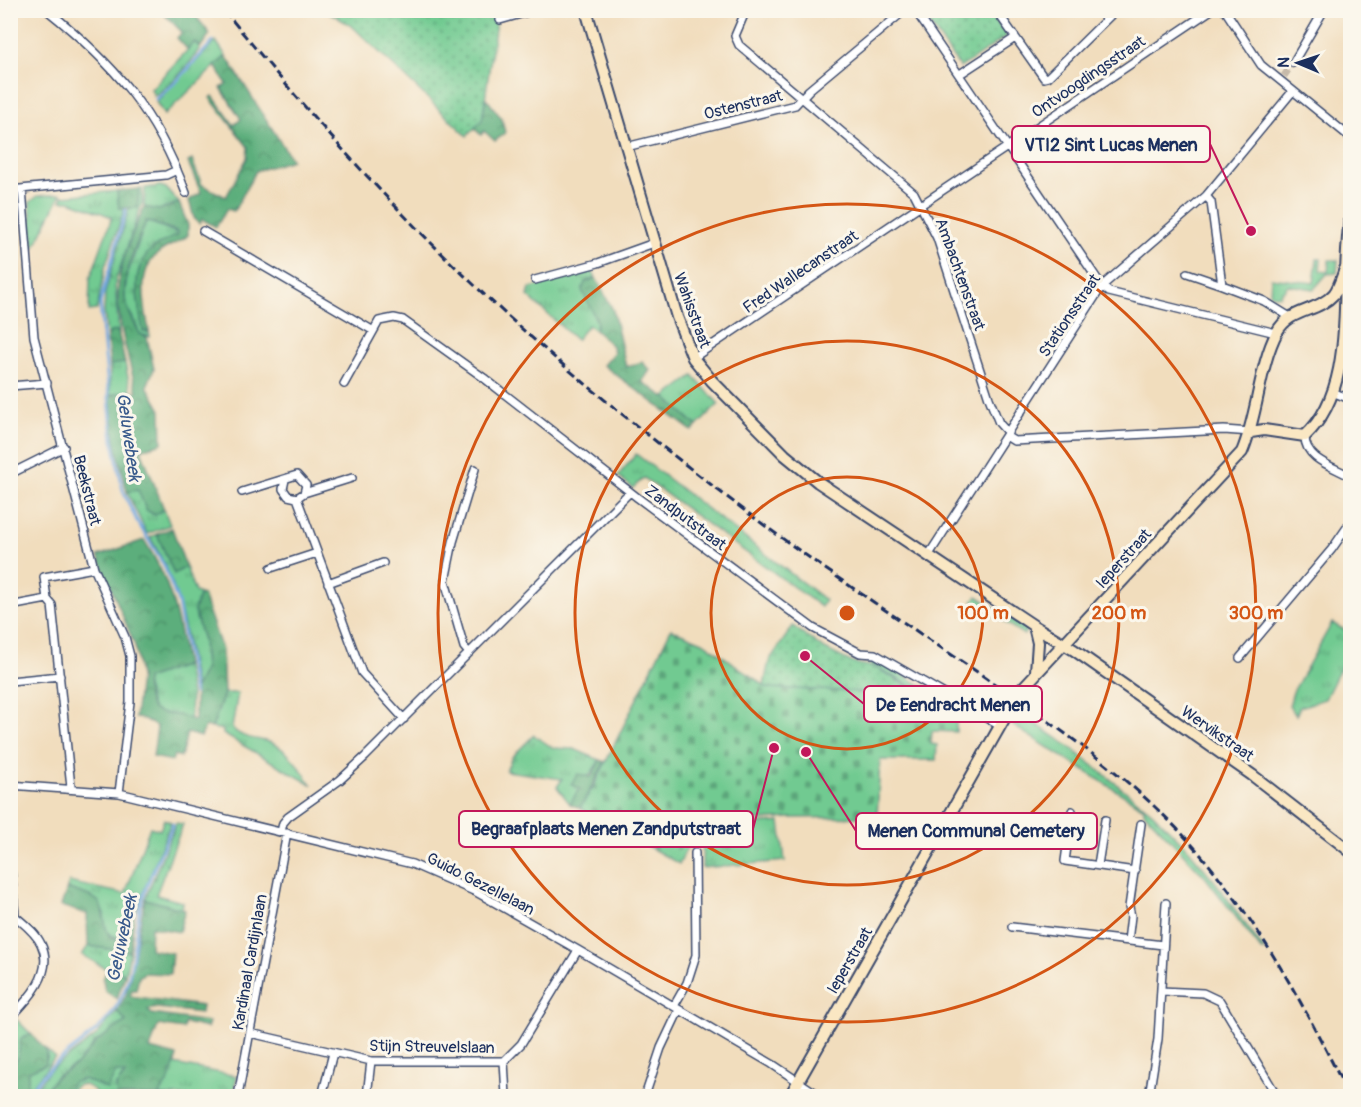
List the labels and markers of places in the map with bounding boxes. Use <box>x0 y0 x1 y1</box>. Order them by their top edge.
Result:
callout: VTI2 Sint Lucas Menen <box>1012 126 1210 162</box>
centre of rings <box>837 603 857 623</box>
callout: De Eendracht Menen <box>864 686 1042 722</box>
callout: Begraafplaats Menen Zandputstraat <box>459 811 753 847</box>
callout: Menen Communal Cemetery <box>856 813 1097 849</box>

